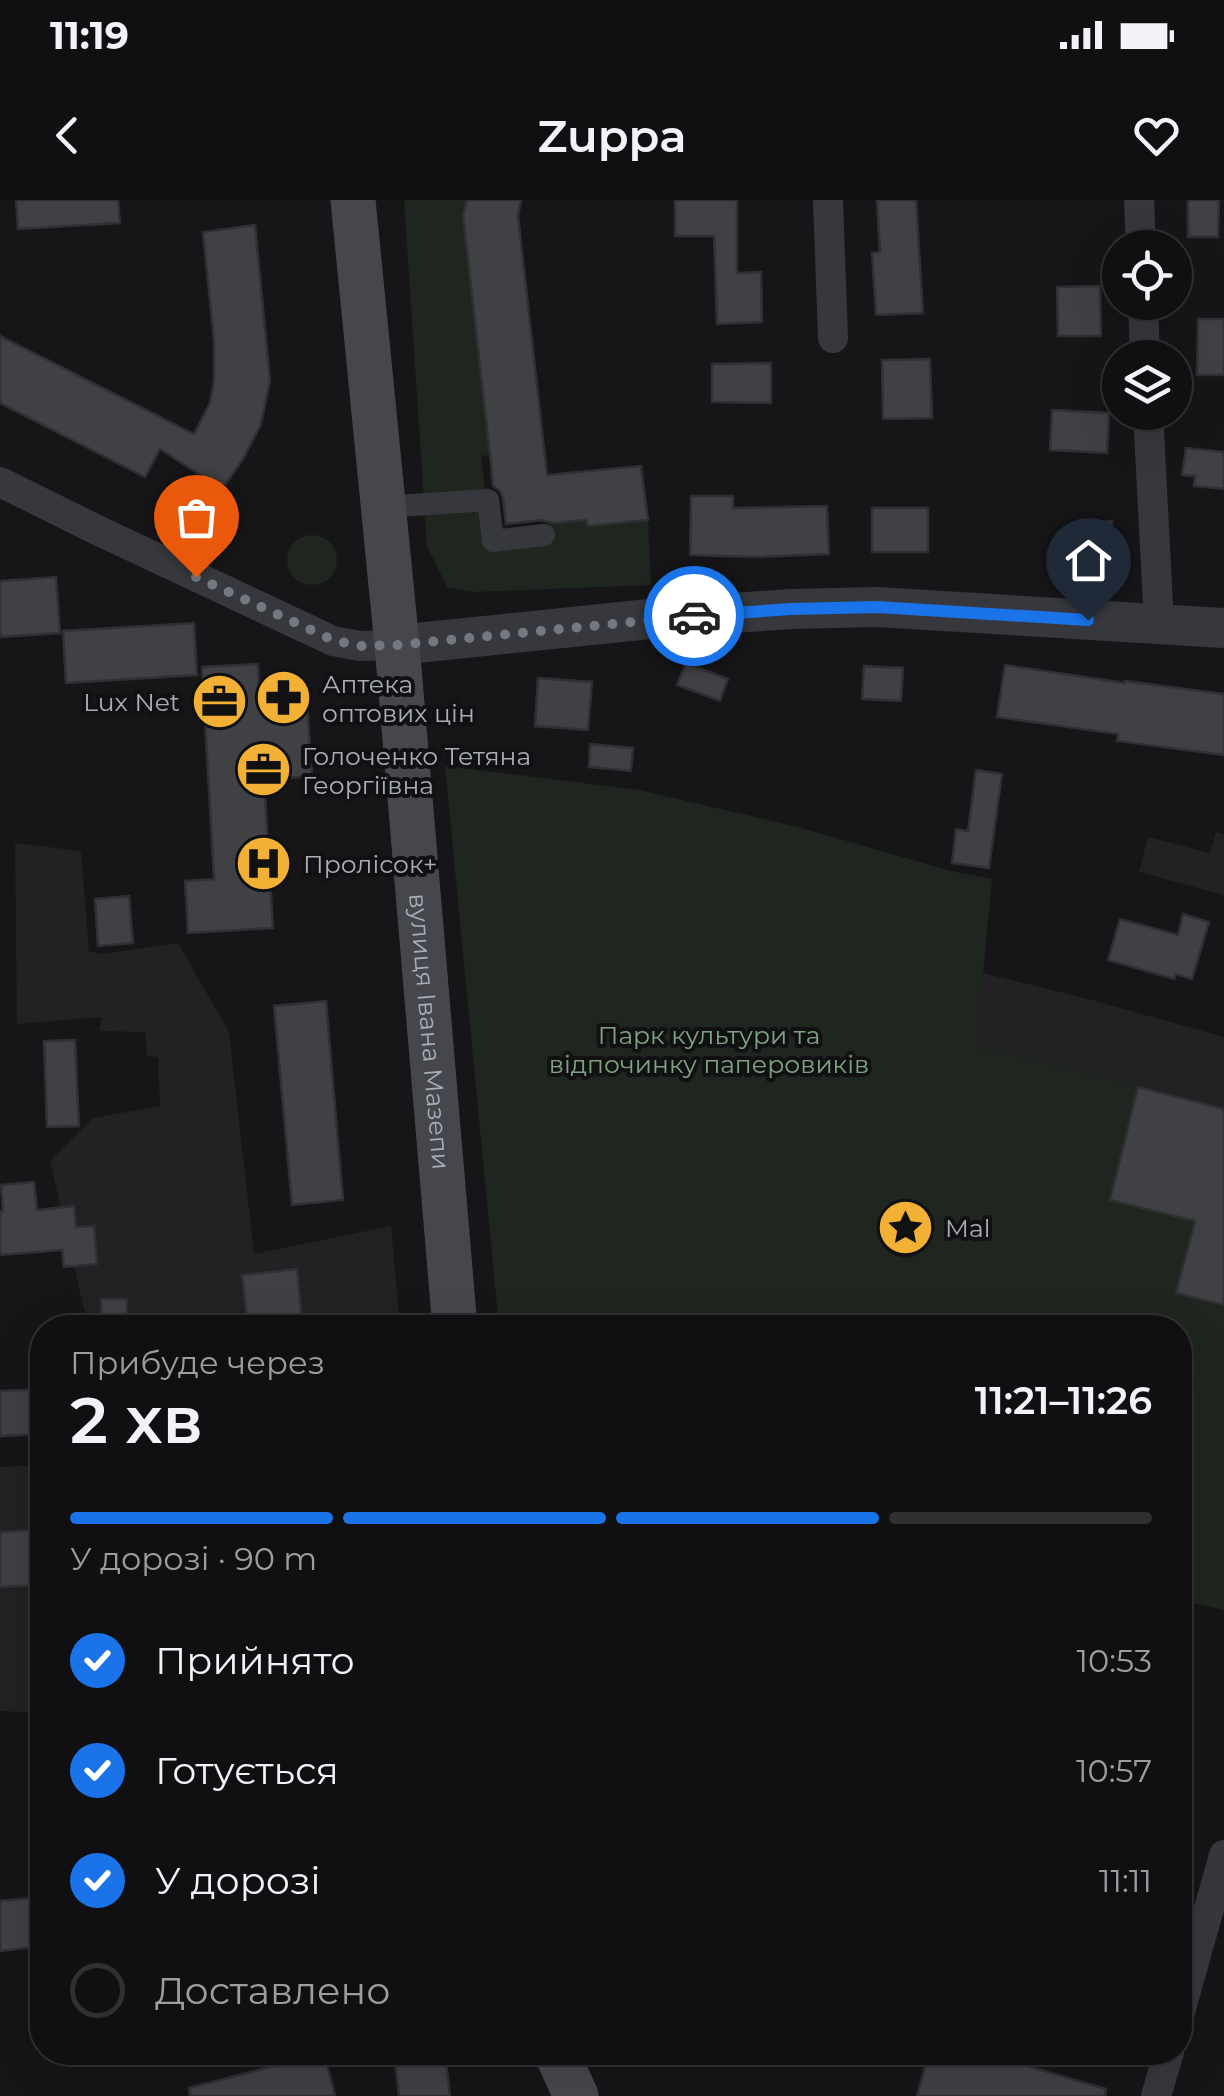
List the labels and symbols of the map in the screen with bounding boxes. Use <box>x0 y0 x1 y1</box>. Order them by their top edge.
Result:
pin <box>154 475 239 578</box>
pin <box>1046 518 1131 621</box>
courier <box>644 566 744 666</box>
pharmacy icon: Аптека оптових цін <box>253 668 313 728</box>
place label: Аптека оптових цін <box>322 669 475 728</box>
office icon: Lux Net <box>189 672 249 732</box>
place label: Lux Net <box>83 687 180 717</box>
office icon: Голоченко Тетяна Георгіївна <box>233 740 293 800</box>
place label: Голоченко Тетяна Георгіївна <box>302 741 531 800</box>
hospital icon: Пролісок+ <box>234 834 294 894</box>
place label: Пролісок+ <box>303 849 437 879</box>
street label: вулиця Івана Мазепи <box>403 892 457 1171</box>
park label: Парк культури та відпочинку паперовиків <box>549 1020 869 1079</box>
place icon: Mal <box>876 1198 936 1258</box>
place label: Mal <box>945 1213 990 1243</box>

